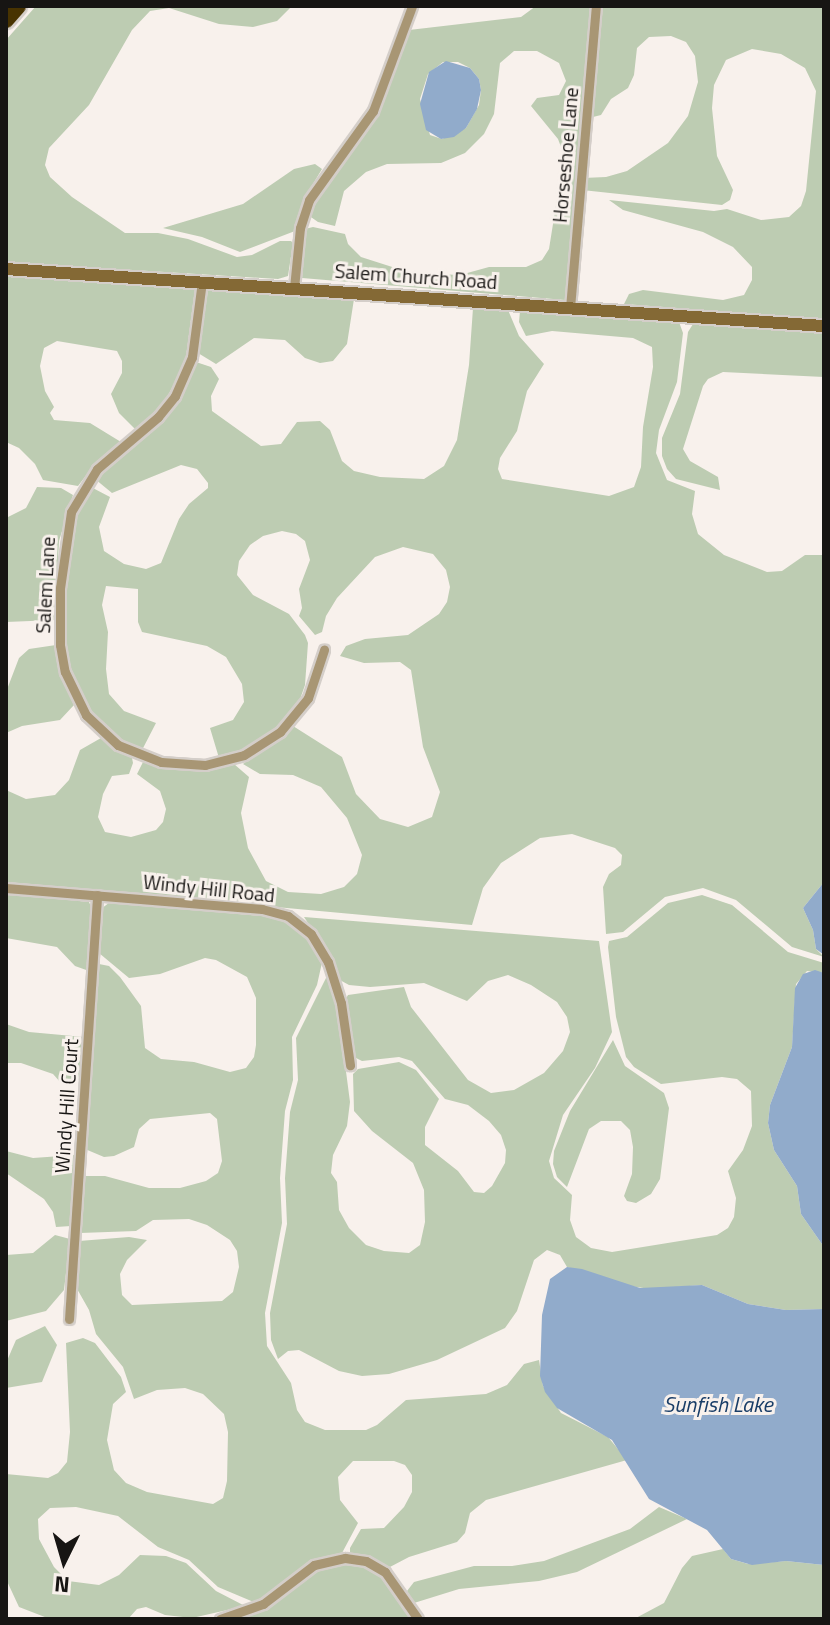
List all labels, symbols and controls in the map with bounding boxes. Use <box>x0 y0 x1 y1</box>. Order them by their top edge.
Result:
street label: Horseshoe Lane <box>547 86 583 224</box>
street label: Salem Church Road <box>334 258 498 294</box>
street label: Salem Lane <box>30 536 60 634</box>
street label: Windy Hill Road <box>142 869 276 907</box>
street label: Windy Hill Court <box>49 1038 83 1174</box>
water label: Sunfish Lake <box>663 1392 773 1418</box>
north arrow <box>24 1521 104 1601</box>
text: N <box>53 1567 71 1603</box>

